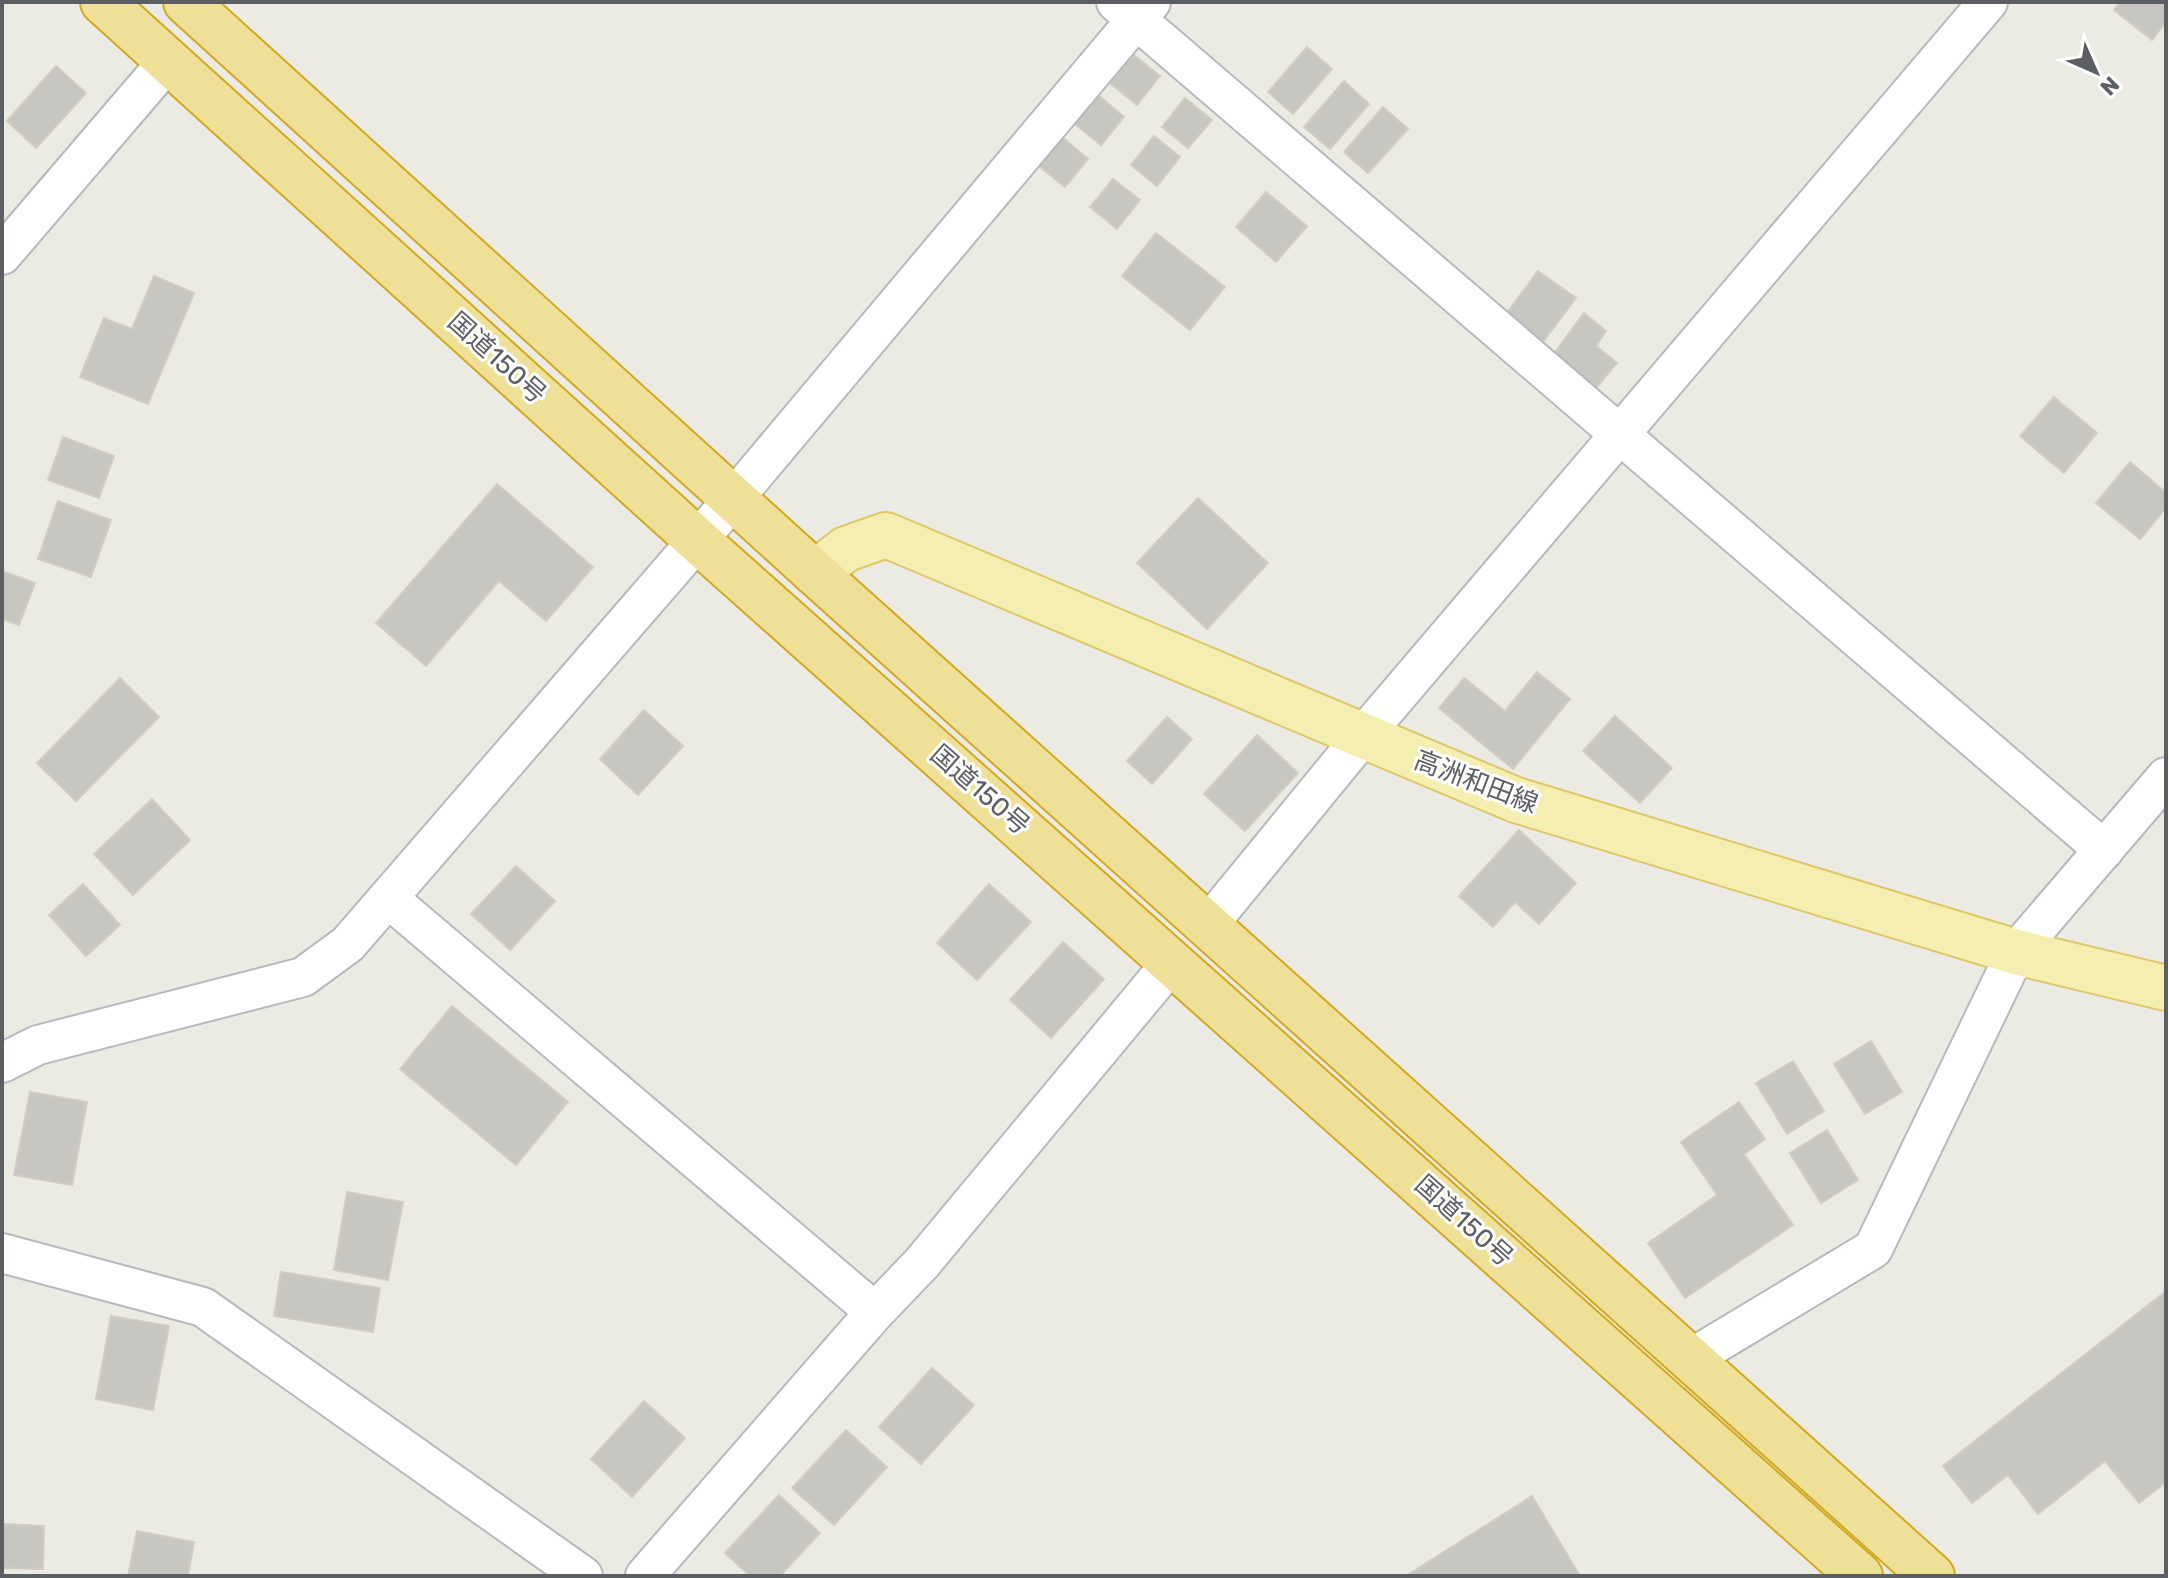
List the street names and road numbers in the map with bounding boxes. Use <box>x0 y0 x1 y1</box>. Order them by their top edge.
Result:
street label: 国道150号 <box>442 306 552 410</box>
street label: 国道150号 <box>924 739 1036 841</box>
street label: 高洲和田線 <box>1410 744 1542 820</box>
street label: 国道150号 <box>1409 1169 1519 1273</box>

